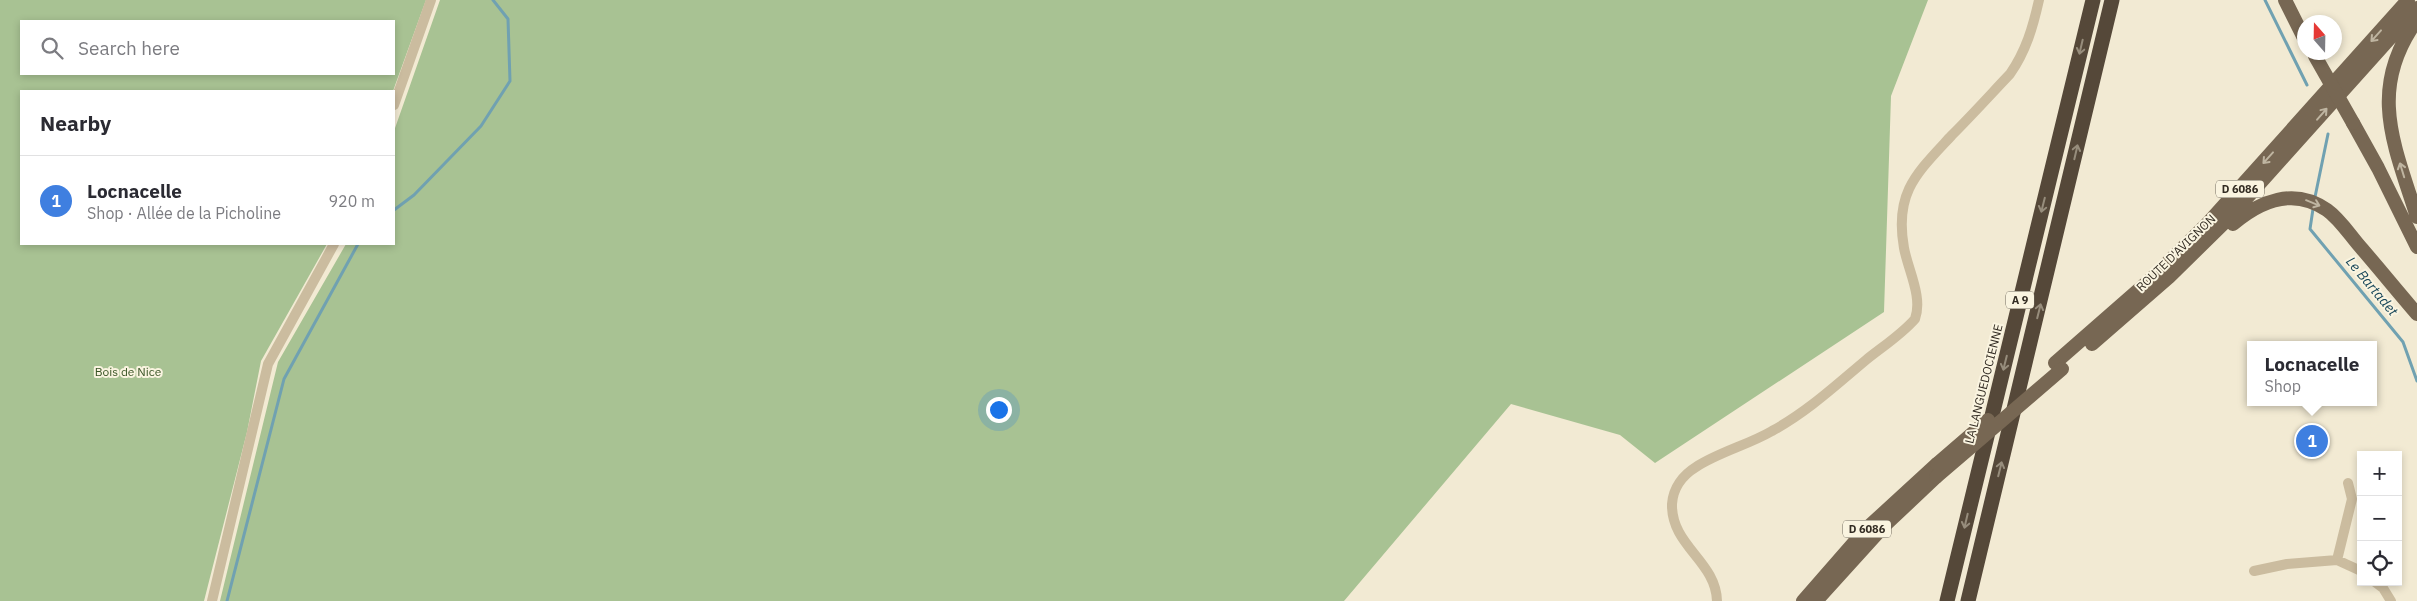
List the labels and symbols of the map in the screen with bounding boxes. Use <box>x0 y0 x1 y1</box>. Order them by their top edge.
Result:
north arrow <box>2297 15 2342 60</box>
one-way arrow <box>2370 30 2382 43</box>
one-way arrow <box>2076 39 2085 55</box>
one-way arrow <box>2316 108 2328 121</box>
one-way arrow <box>2072 145 2081 161</box>
one-way arrow <box>2262 152 2274 165</box>
one-way arrow <box>2397 163 2407 179</box>
road number: D 6086 <box>2216 180 2264 198</box>
one-way arrow <box>2038 197 2047 213</box>
one-way arrow <box>2304 199 2320 208</box>
street label: ROUTE D'AVIGNON <box>2133 211 2218 294</box>
water label: Le Bartadet <box>2342 253 2402 320</box>
road number: A 9 <box>2006 292 2034 308</box>
one-way arrow <box>2035 303 2044 319</box>
street label: LA LANGUEDOCIENNE <box>1961 323 2006 445</box>
one-way arrow <box>2000 355 2009 371</box>
park label: Bois de Nice <box>95 364 162 379</box>
your location <box>986 397 1012 423</box>
pin: 1 <box>2296 422 2328 460</box>
one-way arrow <box>1996 461 2005 477</box>
one-way arrow <box>1961 513 1970 529</box>
road number: D 6086 <box>1843 520 1891 538</box>

